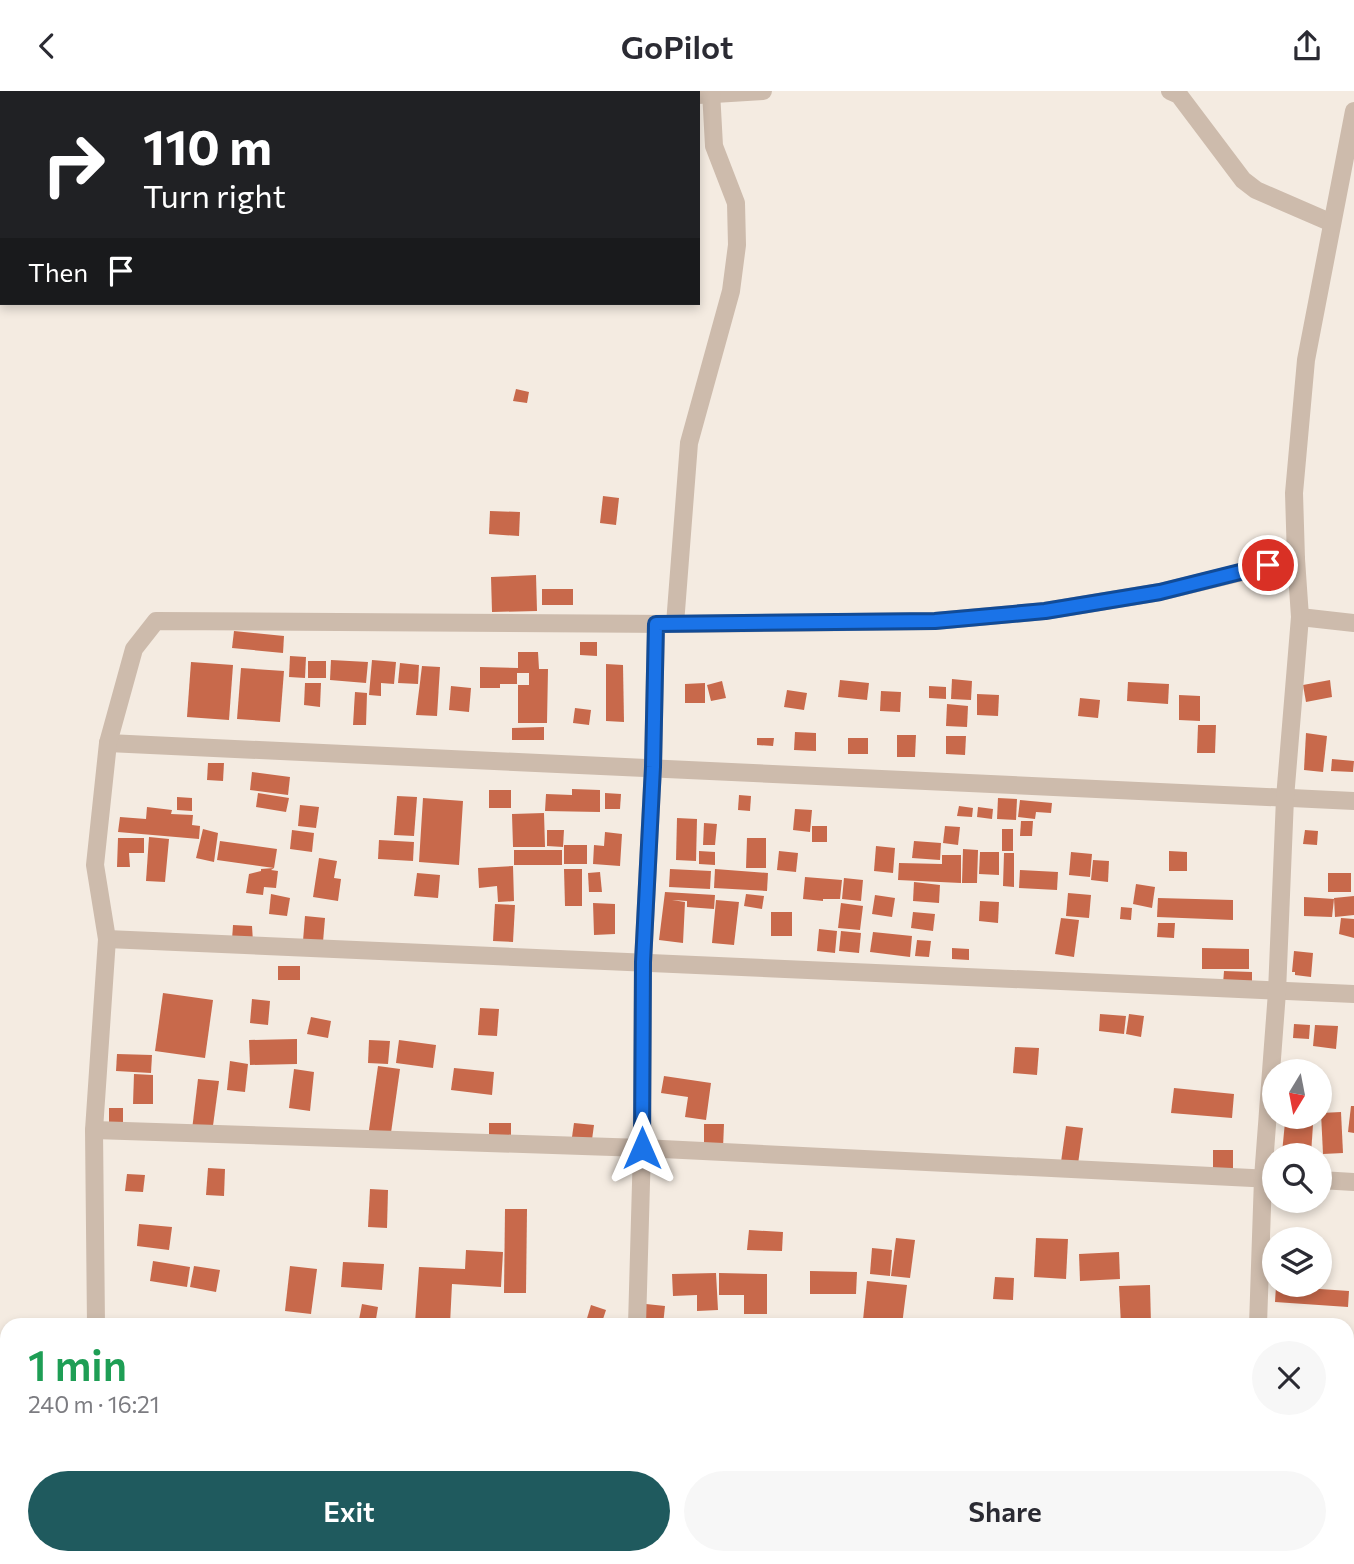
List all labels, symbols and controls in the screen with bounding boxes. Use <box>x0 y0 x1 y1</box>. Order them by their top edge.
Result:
text: GoPilot <box>621 26 733 66</box>
icon: back <box>28 27 66 65</box>
icon: share <box>1288 27 1326 65</box>
text: 110 m <box>143 115 272 175</box>
icon: right <box>28 119 119 210</box>
text: Turn right <box>143 175 286 215</box>
icon: arrive <box>102 252 140 290</box>
text: Then <box>28 256 88 287</box>
pin <box>1238 535 1298 595</box>
icon: arrive <box>1249 546 1287 584</box>
north arrow <box>1262 1059 1332 1129</box>
map controls <box>1262 1059 1332 1297</box>
position arrow <box>605 1111 679 1185</box>
button: search <box>1262 1143 1332 1213</box>
button: layers <box>1262 1227 1332 1297</box>
text: 1 min <box>28 1338 127 1390</box>
button: close <box>1252 1341 1326 1415</box>
text: 240 m · 16:21 <box>28 1390 160 1418</box>
button: Exit <box>28 1471 670 1551</box>
button: Share <box>684 1471 1326 1551</box>

